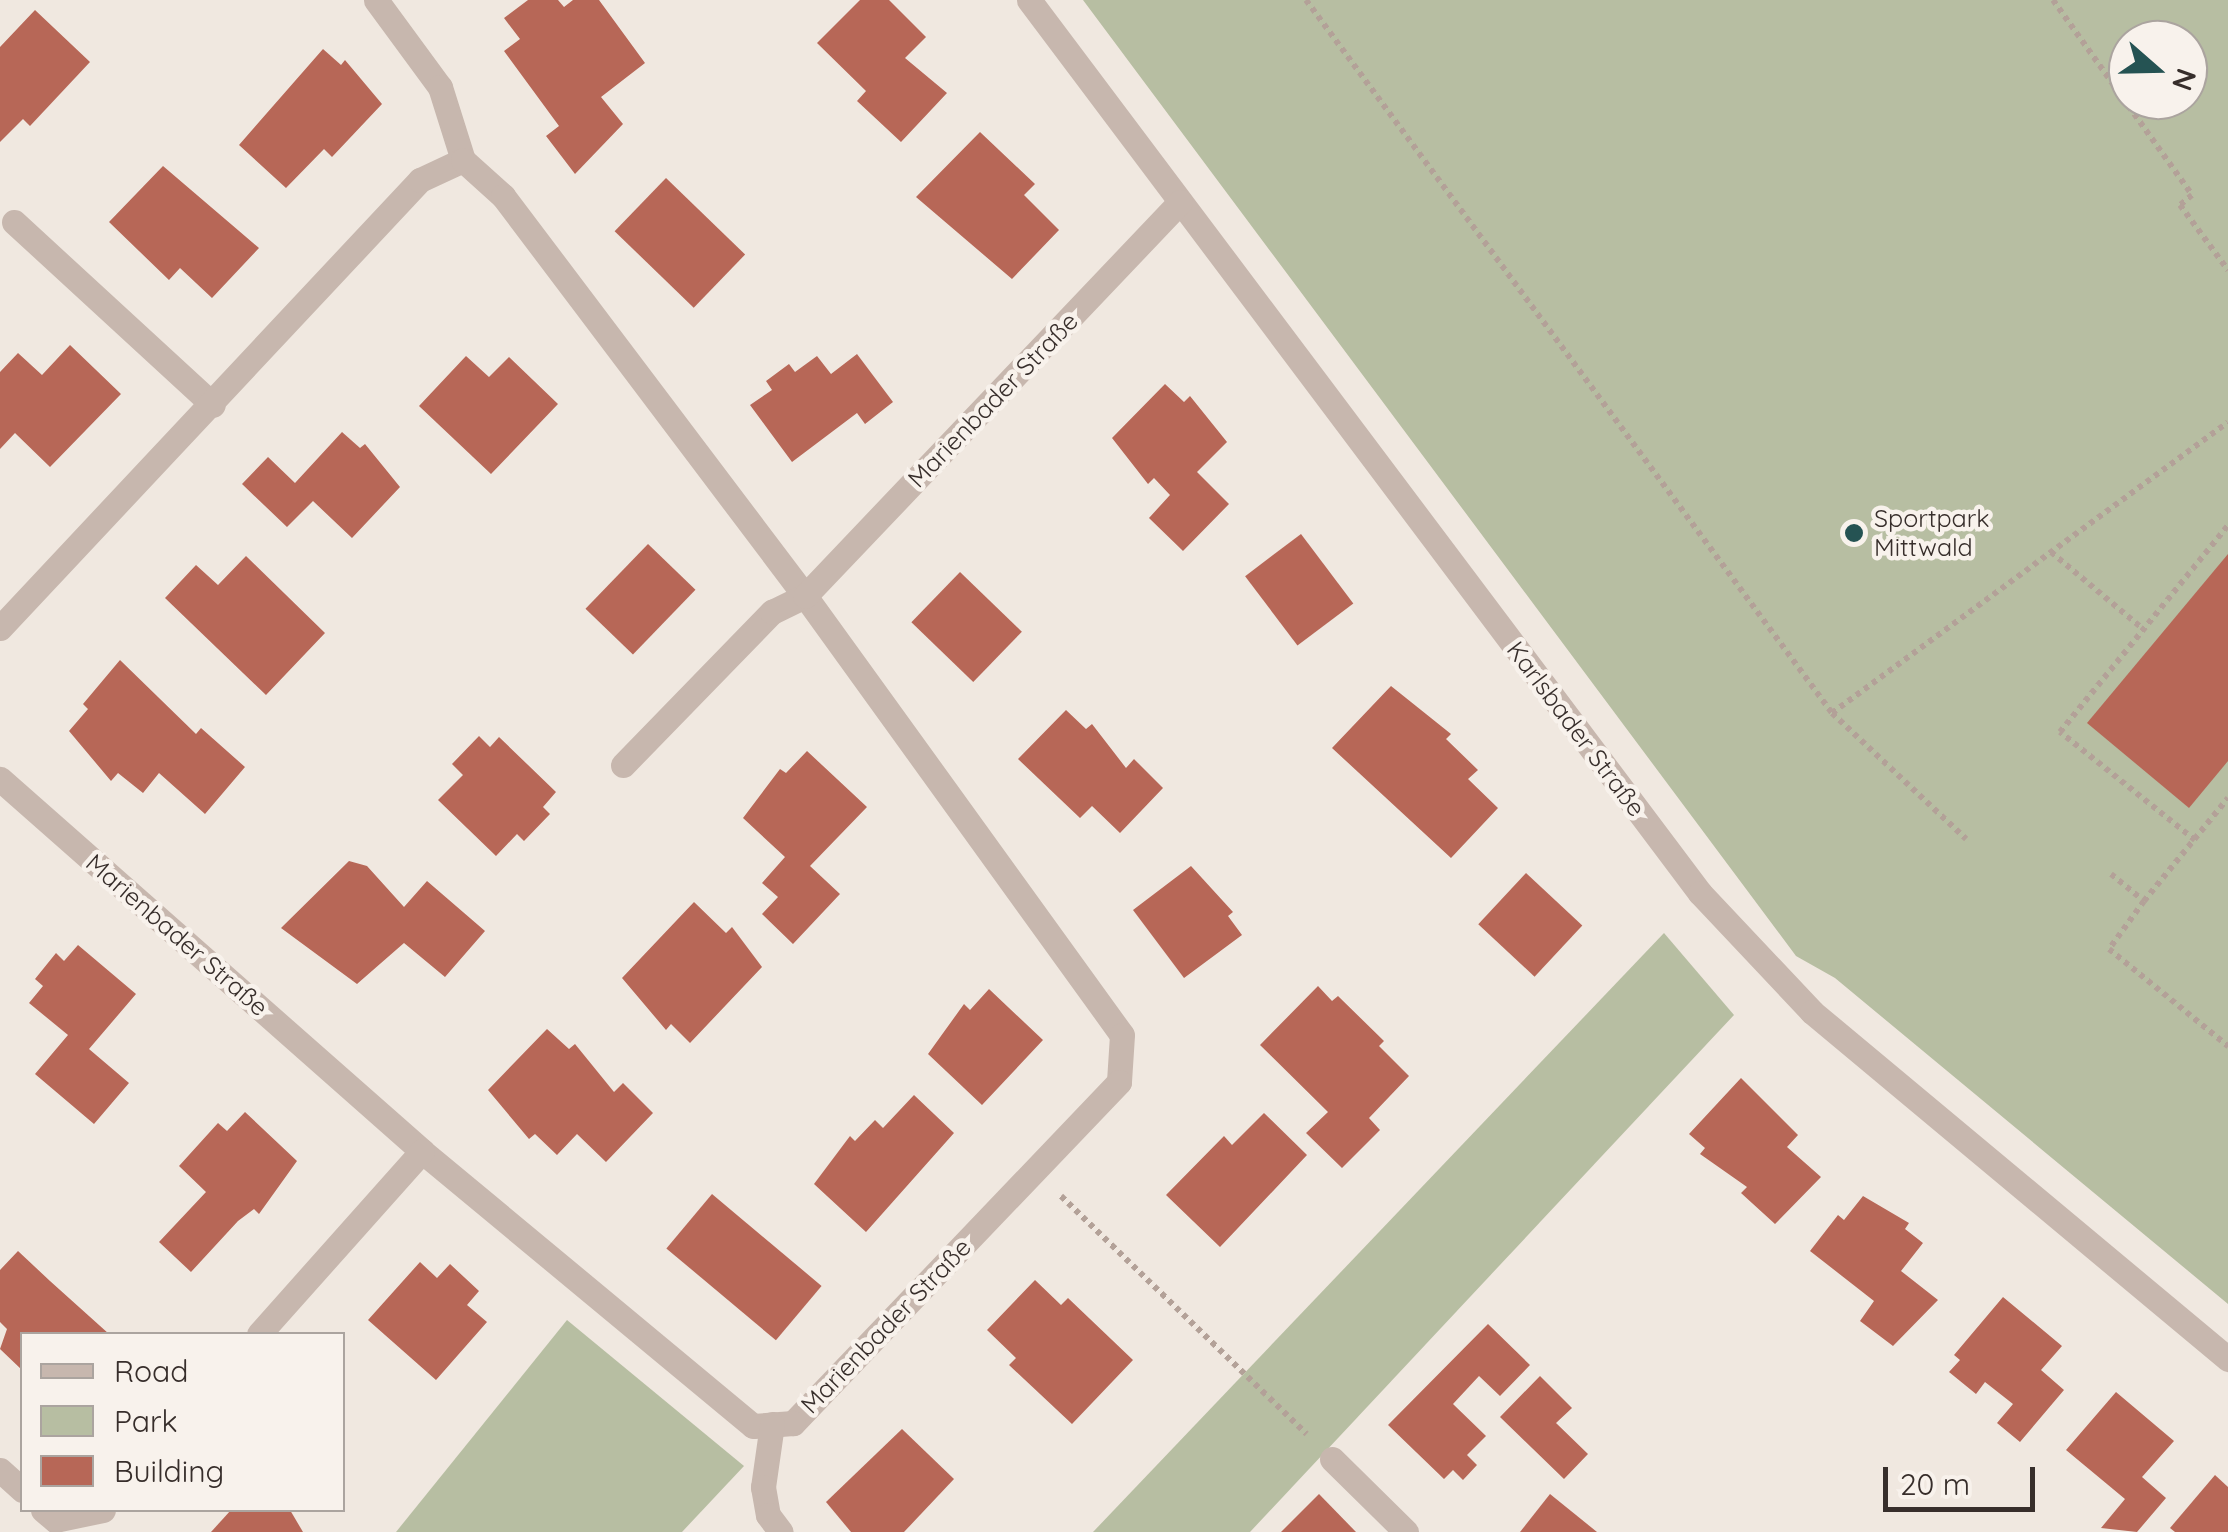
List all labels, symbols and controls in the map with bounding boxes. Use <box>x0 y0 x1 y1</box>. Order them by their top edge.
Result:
north arrow <box>2108 20 2208 120</box>
text: N <box>2165 64 2205 95</box>
street label: Marienbader Straße <box>902 306 1084 494</box>
place label: Sportpark Mittwald <box>1874 504 1990 563</box>
marker: Sportpark Mittwald <box>1843 522 1865 544</box>
street label: Karlsbader Straße <box>1500 636 1652 822</box>
street label: Marienbader Straße <box>80 848 274 1022</box>
street label: Marienbader Straße <box>795 1232 977 1420</box>
legend <box>20 1332 345 1512</box>
text: Road <box>114 1352 188 1390</box>
text: Park <box>114 1402 178 1440</box>
scale bar <box>1888 1447 2040 1509</box>
text: Building <box>114 1452 224 1490</box>
text: 20 m <box>1900 1465 1970 1503</box>

